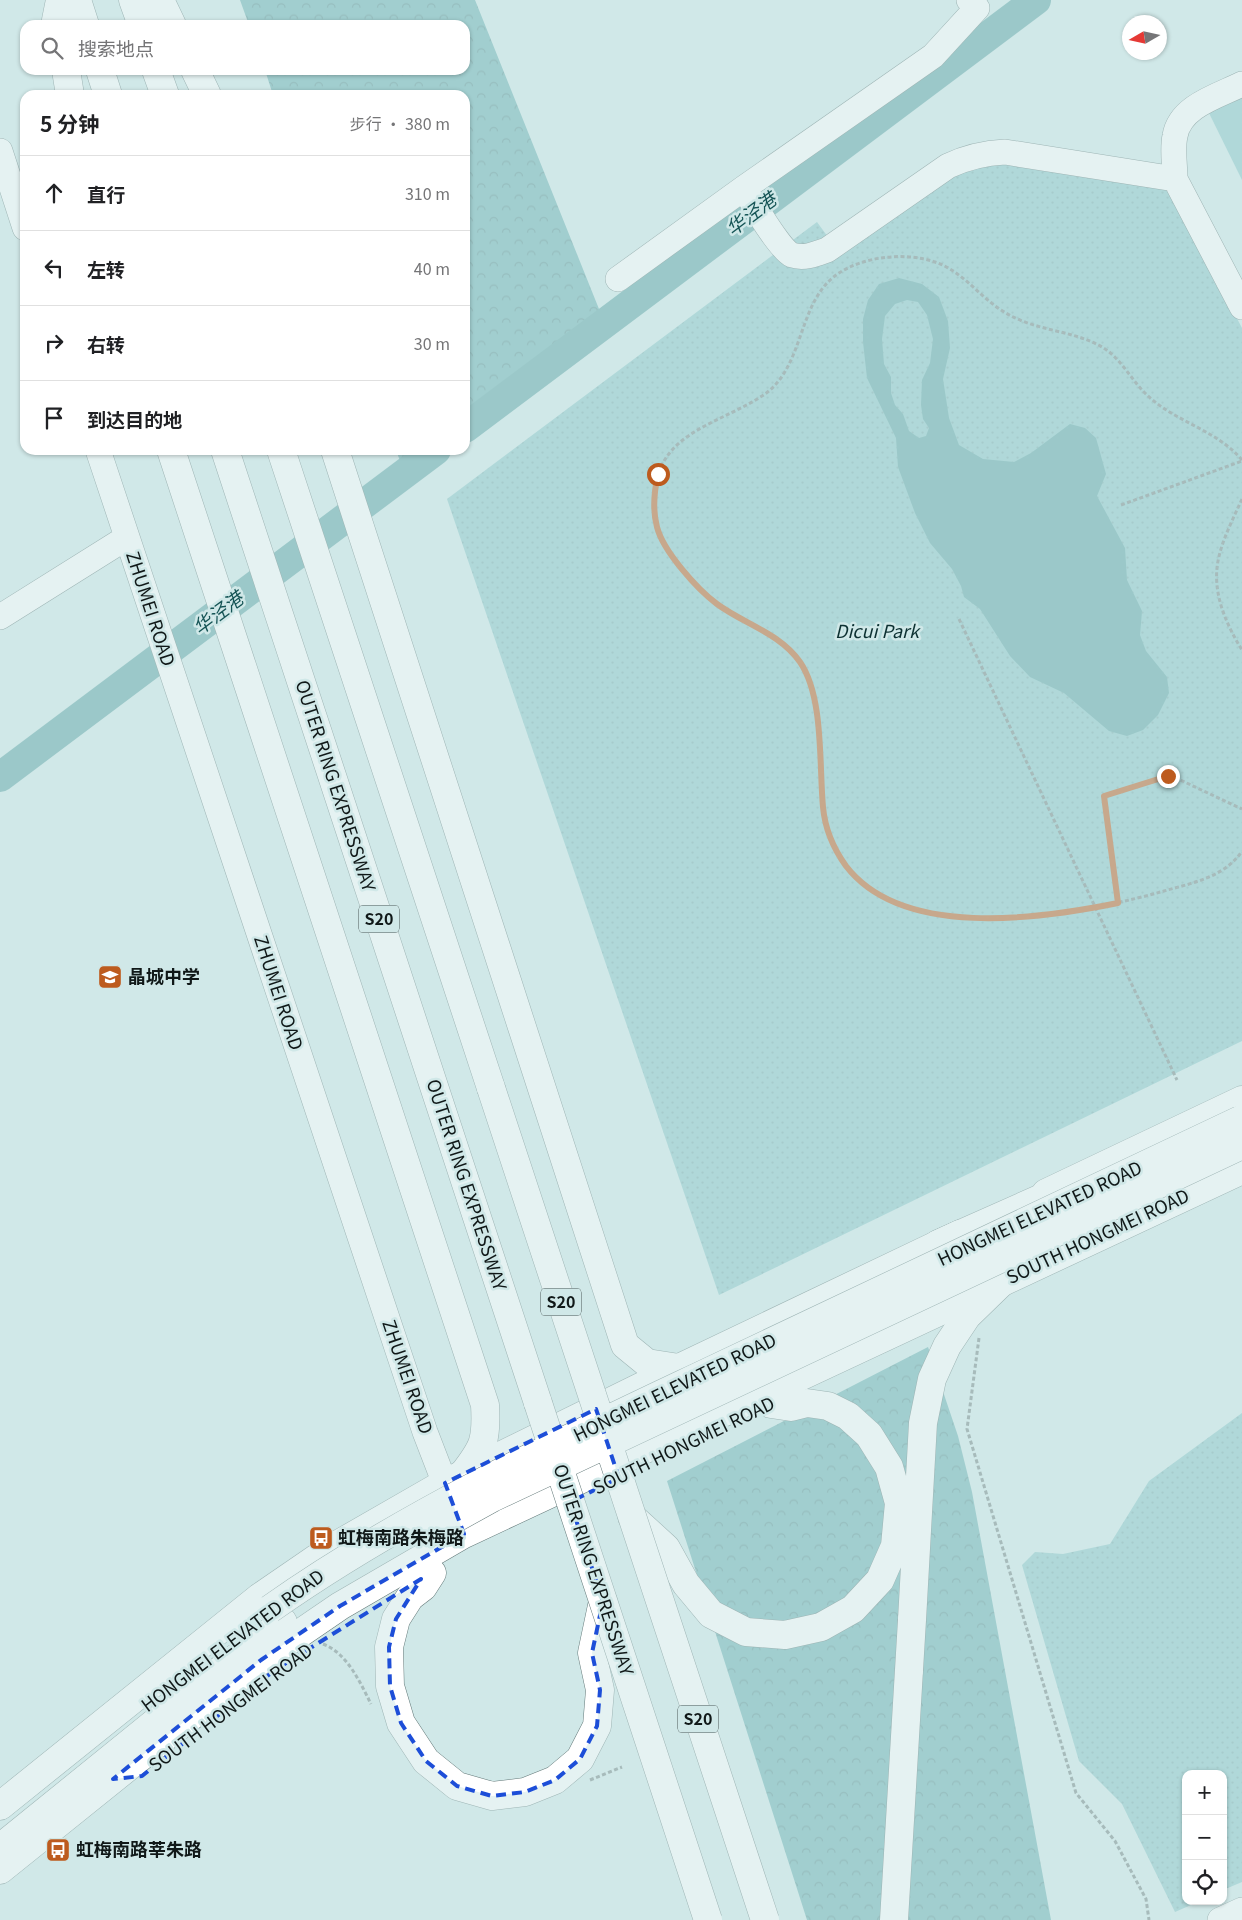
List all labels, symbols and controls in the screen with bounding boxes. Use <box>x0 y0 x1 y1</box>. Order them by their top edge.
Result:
north arrow <box>1122 15 1167 60</box>
search box <box>20 20 470 75</box>
icon: search <box>38 34 66 62</box>
text: 搜索地点 <box>78 34 154 61</box>
text: 5 分钟 <box>40 108 99 138</box>
text: 步行 · 380 m <box>350 111 450 135</box>
icon: ahead <box>40 179 68 207</box>
text: 直行 <box>87 180 125 207</box>
text: 310 m <box>405 181 450 205</box>
water label: 华泾港 <box>719 183 783 241</box>
icon: left <box>40 254 68 282</box>
text: 左转 <box>87 255 125 282</box>
text: 40 m <box>414 256 450 280</box>
icon: right <box>40 329 68 357</box>
text: 右转 <box>87 330 125 357</box>
text: 30 m <box>414 331 450 355</box>
icon: arrive <box>40 404 68 432</box>
text: 到达目的地 <box>87 405 182 432</box>
route start <box>647 463 670 486</box>
street label: ZHUMEI ROAD <box>121 548 183 669</box>
water label: 华泾港 <box>186 582 250 640</box>
park label: Dicui Park <box>835 617 921 643</box>
street label: OUTER RING EXPRESSWAY <box>290 676 384 895</box>
route end <box>1157 765 1180 788</box>
road number: S20 <box>359 906 399 932</box>
street label: ZHUMEI ROAD <box>249 932 311 1053</box>
place label: 晶城中学 <box>128 962 200 988</box>
school or university icon: 晶城中学 <box>97 964 123 990</box>
street label: OUTER RING EXPRESSWAY <box>421 1075 515 1294</box>
street label: HONGMEI ELEVATED ROAD <box>933 1153 1146 1271</box>
street label: SOUTH HONGMEI ROAD <box>1001 1181 1193 1289</box>
road number: S20 <box>541 1288 581 1315</box>
street label: ZHUMEI ROAD <box>377 1316 441 1437</box>
street label: HONGMEI ELEVATED ROAD <box>568 1326 780 1447</box>
street label: SOUTH HONGMEI ROAD <box>588 1389 778 1500</box>
street label: OUTER RING EXPRESSWAY <box>548 1460 642 1679</box>
place label: 虹梅南路朱梅路 <box>338 1523 464 1549</box>
bus stop icon: 虹梅南路朱梅路 <box>308 1525 334 1551</box>
street label: HONGMEI ELEVATED ROAD <box>135 1562 329 1717</box>
street label: SOUTH HONGMEI ROAD <box>142 1636 317 1777</box>
road number: S20 <box>678 1706 718 1732</box>
map controls <box>1182 1770 1227 1905</box>
button: + <box>1182 1770 1227 1815</box>
button: − <box>1182 1815 1227 1860</box>
place label: 虹梅南路莘朱路 <box>76 1835 202 1861</box>
bus stop icon: 虹梅南路莘朱路 <box>45 1837 71 1863</box>
button: locate <box>1182 1860 1227 1905</box>

